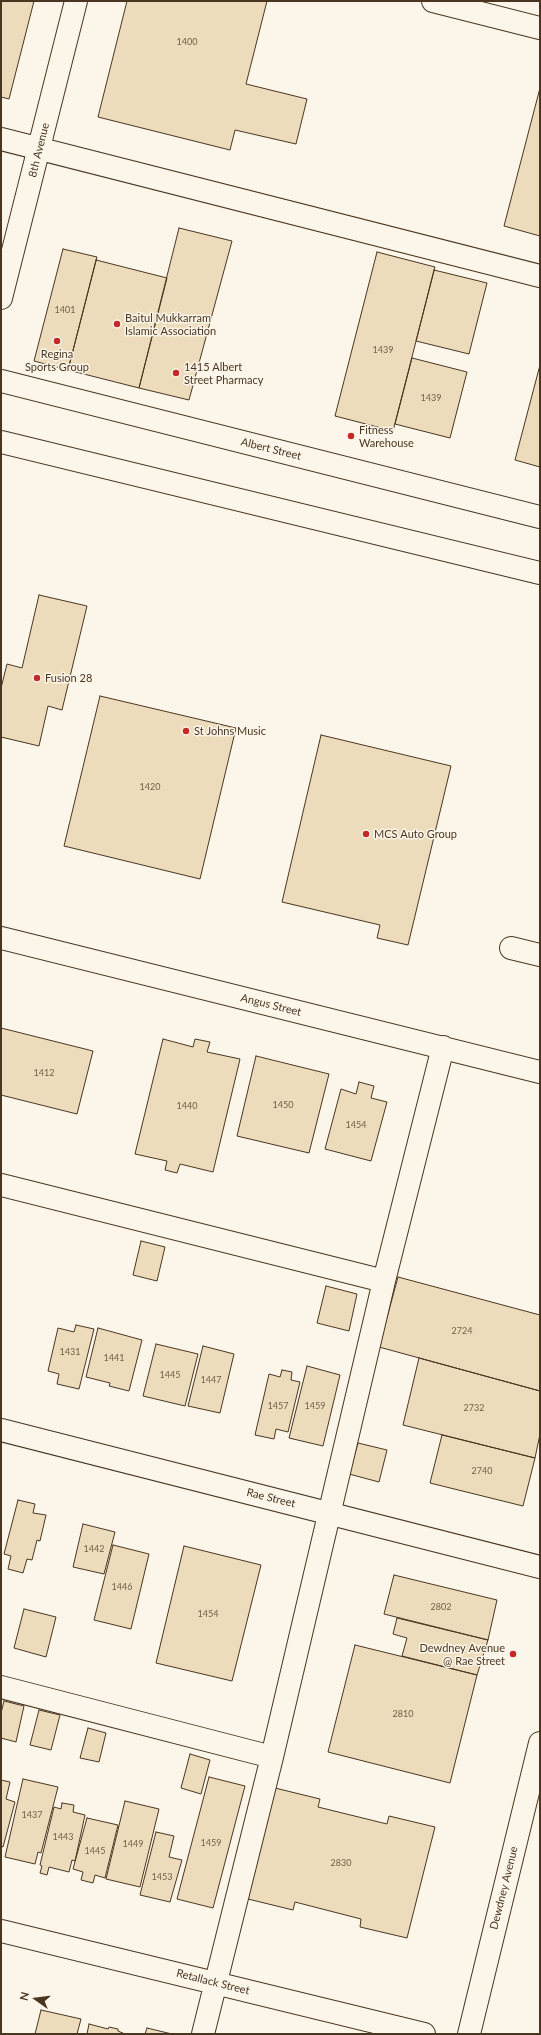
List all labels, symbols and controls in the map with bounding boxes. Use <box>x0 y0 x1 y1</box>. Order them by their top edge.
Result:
house number: 1400 <box>177 37 197 47</box>
street label: 8th Avenue <box>26 121 52 179</box>
house number: 1401 <box>55 305 75 315</box>
place label: Baitul Mukkarram Islamic Association <box>125 311 216 337</box>
marker: Baitul Mukkarram Islamic Association <box>112 319 122 329</box>
marker: Regina Sports Group <box>52 336 62 346</box>
house number: 1439 <box>373 345 393 355</box>
place label: Regina Sports Group <box>25 347 89 373</box>
place label: 1415 Albert Street Pharmacy <box>184 360 263 386</box>
marker: 1415 Albert Street Pharmacy <box>171 368 181 378</box>
house number: 1439 <box>421 393 441 403</box>
place label: Fitness Warehouse <box>359 423 414 449</box>
marker: Fitness Warehouse <box>346 431 356 441</box>
street label: Albert Street <box>239 435 303 463</box>
place label: Fusion 28 <box>45 671 92 685</box>
marker: Fusion 28 <box>32 673 42 683</box>
place label: St Johns Music <box>194 724 266 738</box>
marker: St Johns Music <box>181 726 191 736</box>
house number: 1420 <box>140 782 160 792</box>
place label: MCS Auto Group <box>374 827 457 841</box>
marker: MCS Auto Group <box>361 829 371 839</box>
street label: Angus Street <box>239 991 303 1019</box>
house number: 1412 <box>34 1068 54 1078</box>
house number: 1450 <box>273 1100 293 1110</box>
house number: 1440 <box>177 1101 197 1111</box>
house number: 1454 <box>346 1120 366 1130</box>
house number: 2724 <box>452 1326 472 1336</box>
house number: 1431 <box>60 1347 80 1357</box>
house number: 1441 <box>104 1353 124 1363</box>
house number: 1445 <box>160 1370 180 1380</box>
house number: 1447 <box>201 1375 221 1385</box>
house number: 1457 <box>268 1401 288 1411</box>
house number: 1459 <box>305 1401 325 1411</box>
house number: 2732 <box>464 1403 484 1413</box>
house number: 2740 <box>472 1466 492 1476</box>
street label: Rae Street <box>245 1486 297 1510</box>
house number: 1442 <box>84 1544 104 1554</box>
house number: 1446 <box>112 1582 132 1592</box>
house number: 2802 <box>431 1602 451 1612</box>
house number: 1454 <box>198 1609 218 1619</box>
place label: Dewdney Avenue @ Rae Street <box>420 1641 505 1667</box>
marker: Dewdney Avenue @ Rae Street <box>508 1649 518 1659</box>
house number: 2810 <box>393 1709 413 1719</box>
house number: 1437 <box>22 1810 42 1820</box>
house number: 1443 <box>53 1832 73 1842</box>
house number: 1459 <box>201 1838 221 1848</box>
house number: 1449 <box>123 1839 143 1849</box>
street label: Dewdney Avenue <box>487 1845 521 1931</box>
house number: 1445 <box>85 1846 105 1856</box>
house number: 2830 <box>331 1858 351 1868</box>
house number: 1453 <box>152 1872 172 1882</box>
street label: Retallack Street <box>175 1967 251 1997</box>
north arrow <box>16 1979 56 2019</box>
text: N <box>17 1990 31 2002</box>

